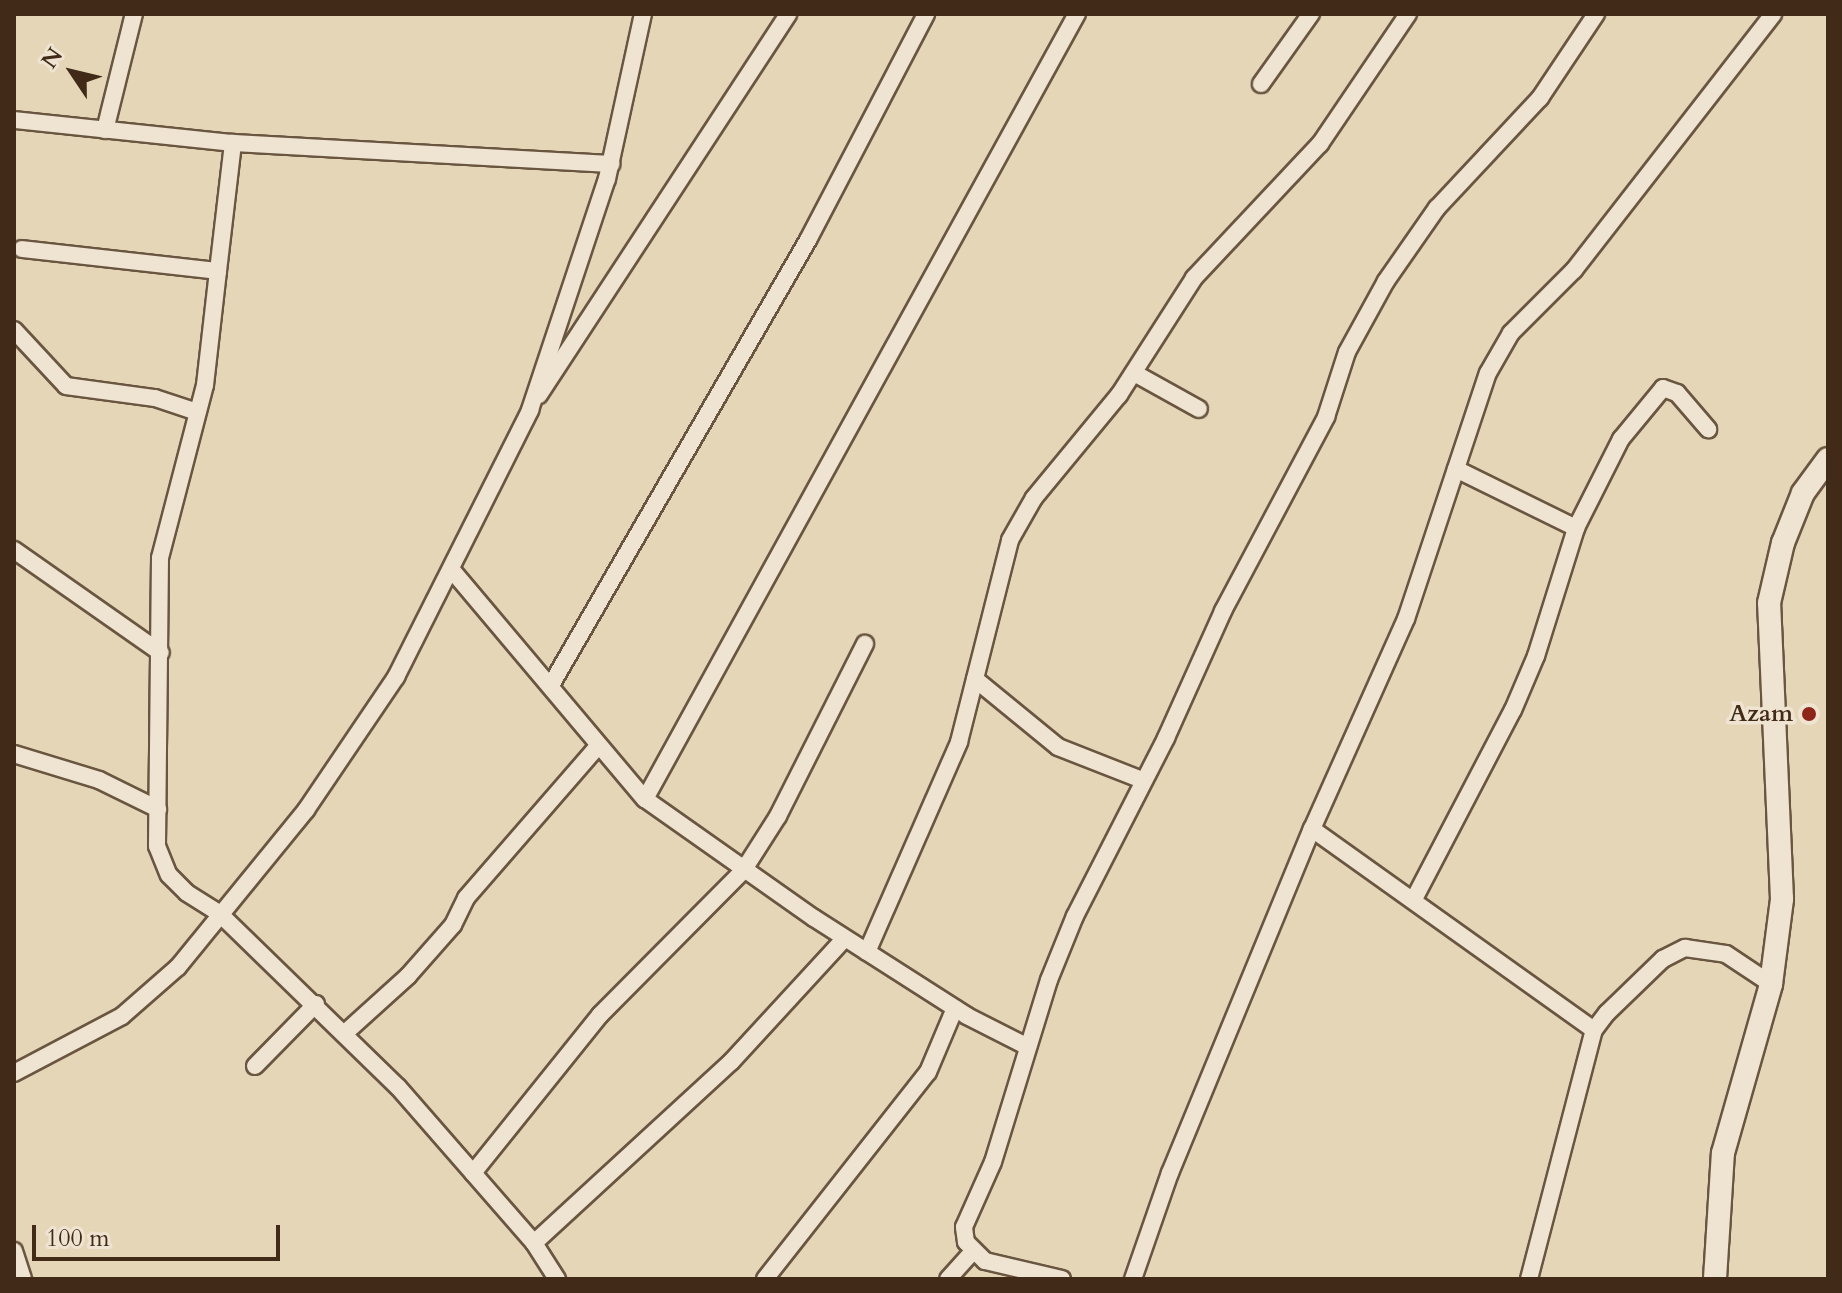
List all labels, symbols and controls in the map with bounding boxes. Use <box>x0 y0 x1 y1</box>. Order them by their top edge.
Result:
north arrow <box>32 32 112 112</box>
text: N <box>35 42 70 75</box>
place label: Azam <box>1729 700 1793 728</box>
marker: Azam <box>1800 705 1818 723</box>
scale bar <box>36 1209 284 1259</box>
text: 100 m <box>46 1222 110 1255</box>

